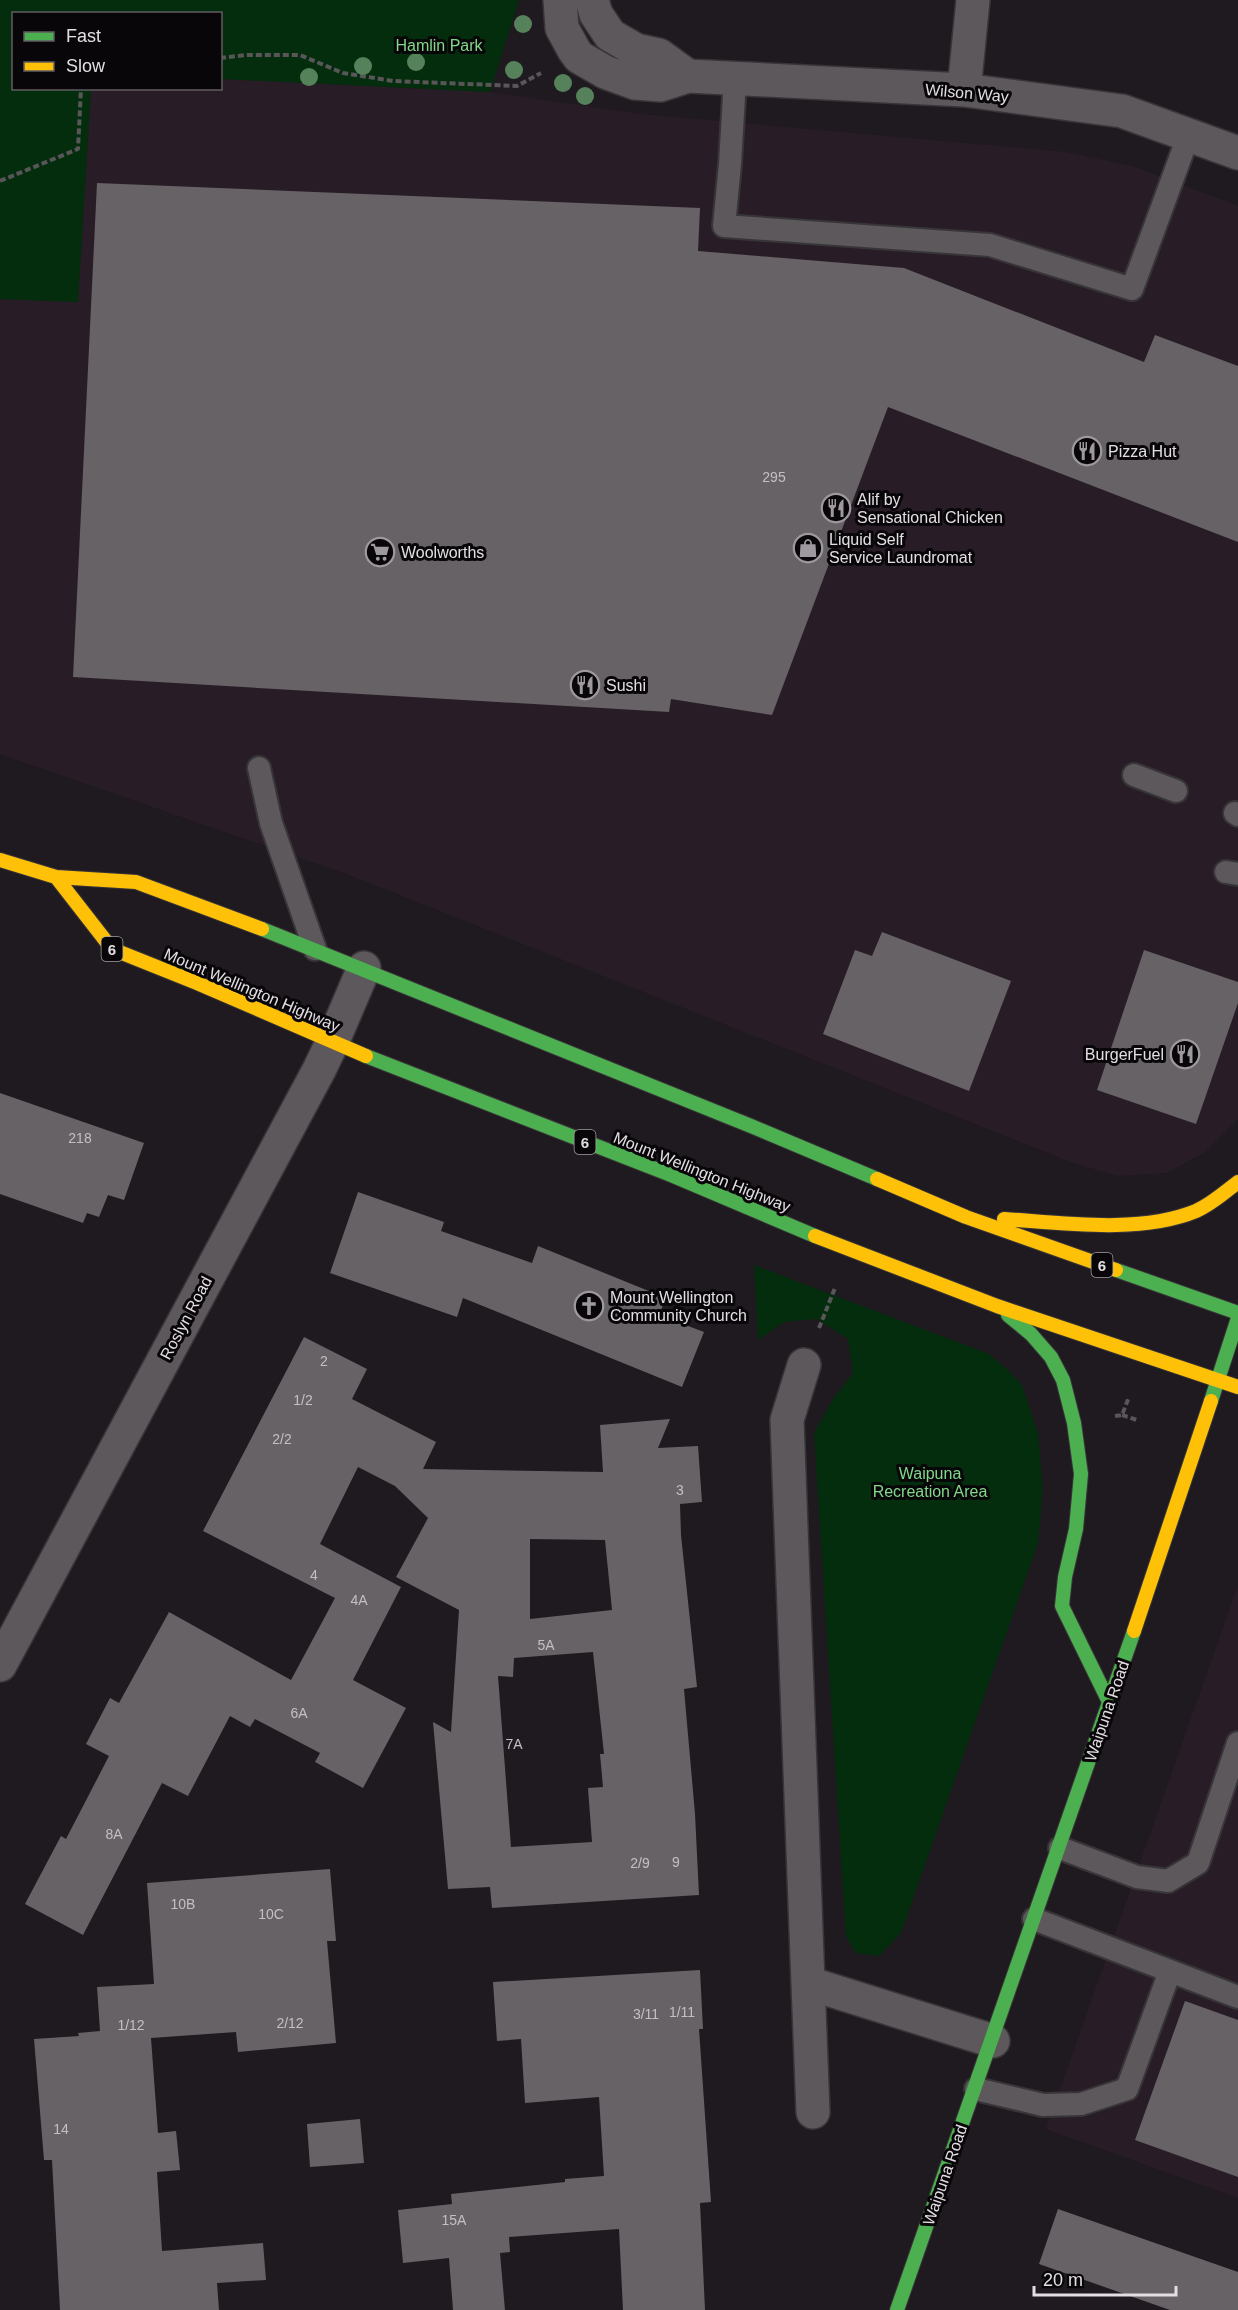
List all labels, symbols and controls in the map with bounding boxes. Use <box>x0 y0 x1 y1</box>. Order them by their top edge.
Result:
legend <box>12 12 222 90</box>
text: Fast <box>66 26 101 46</box>
park label: Hamlin Park <box>395 37 484 54</box>
text: Slow <box>66 56 106 76</box>
street label: Wilson Way <box>924 81 1010 105</box>
restaurant icon: Pizza Hut <box>1071 435 1103 467</box>
place label: Pizza Hut <box>1108 443 1177 460</box>
house number: 295 <box>762 469 786 485</box>
place label: Alif by Sensational Chicken <box>857 491 1003 526</box>
restaurant icon: Alif by Sensational Chicken <box>820 492 852 524</box>
place label: Liquid Self Service Laundromat <box>829 531 973 566</box>
shop icon: Liquid Self Service Laundromat <box>792 532 824 564</box>
supermarket icon: Woolworths <box>364 536 396 568</box>
place label: Woolworths <box>401 544 484 561</box>
restaurant icon: Sushi <box>569 669 601 701</box>
place label: Sushi <box>606 677 646 694</box>
road number: 6 <box>102 937 122 961</box>
street label: Mount Wellington Highway <box>162 945 342 1035</box>
restaurant icon: BurgerFuel <box>1169 1038 1201 1070</box>
place label: BurgerFuel <box>1085 1046 1164 1063</box>
street label: Mount Wellington Highway <box>611 1129 793 1215</box>
house number: 218 <box>68 1130 92 1146</box>
road number: 6 <box>574 1130 596 1154</box>
road number: 6 <box>1092 1253 1112 1277</box>
street label: Roslyn Road <box>157 1274 215 1362</box>
place label: Mount Wellington Community Church <box>610 1289 747 1324</box>
church icon: Mount Wellington Community Church <box>573 1290 605 1322</box>
house number: 2 <box>320 1353 328 1369</box>
house number: 1/2 <box>293 1392 313 1408</box>
house number: 2/2 <box>272 1431 292 1447</box>
park label: Waipuna Recreation Area <box>873 1465 987 1500</box>
house number: 3 <box>676 1482 684 1498</box>
house number: 4 <box>310 1567 318 1583</box>
house number: 4A <box>350 1592 368 1608</box>
house number: 5A <box>537 1637 555 1653</box>
street label: Waipuna Road <box>1082 1658 1132 1764</box>
house number: 6A <box>290 1705 308 1721</box>
house number: 7A <box>505 1736 523 1752</box>
house number: 8A <box>105 1826 123 1842</box>
house number: 9 <box>672 1854 680 1870</box>
house number: 2/9 <box>630 1855 650 1871</box>
house number: 10B <box>171 1896 195 1912</box>
house number: 10C <box>258 1906 284 1922</box>
house number: 1/11 <box>669 2004 695 2020</box>
house number: 3/11 <box>633 2006 659 2022</box>
house number: 2/12 <box>276 2015 304 2031</box>
house number: 1/12 <box>117 2017 145 2033</box>
house number: 14 <box>53 2121 69 2137</box>
street label: Waipuna Road <box>920 2122 970 2228</box>
house number: 15A <box>442 2212 467 2228</box>
scale bar <box>1034 2259 1176 2297</box>
text: 20 m <box>1043 2270 1083 2290</box>

